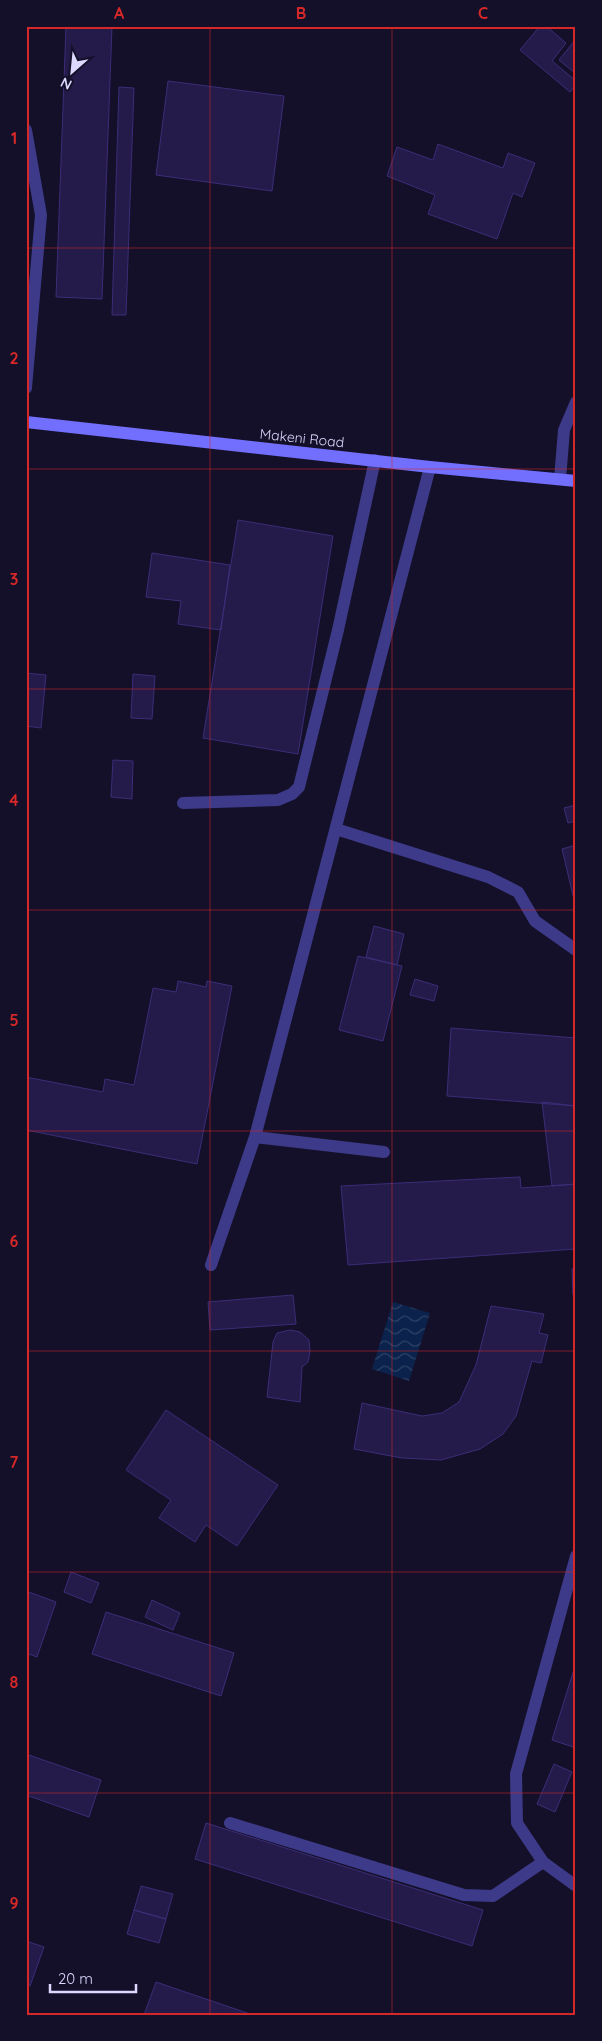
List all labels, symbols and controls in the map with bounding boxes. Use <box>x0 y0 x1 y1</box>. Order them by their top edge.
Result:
text: A <box>114 3 125 23</box>
text: B <box>296 3 306 23</box>
text: C <box>478 3 488 23</box>
north arrow <box>48 48 98 98</box>
text: N <box>57 73 75 94</box>
text: 1 <box>11 128 17 148</box>
text: 2 <box>9 348 19 368</box>
street label: Makeni Road <box>259 425 345 451</box>
text: 3 <box>10 569 18 589</box>
text: 4 <box>9 790 19 810</box>
text: 5 <box>9 1010 19 1030</box>
text: 6 <box>10 1231 19 1251</box>
text: 7 <box>10 1452 19 1472</box>
text: 8 <box>10 1672 19 1692</box>
text: 9 <box>9 1893 19 1913</box>
scale bar <box>50 1961 136 1993</box>
text: 20 m <box>58 1969 93 1988</box>

